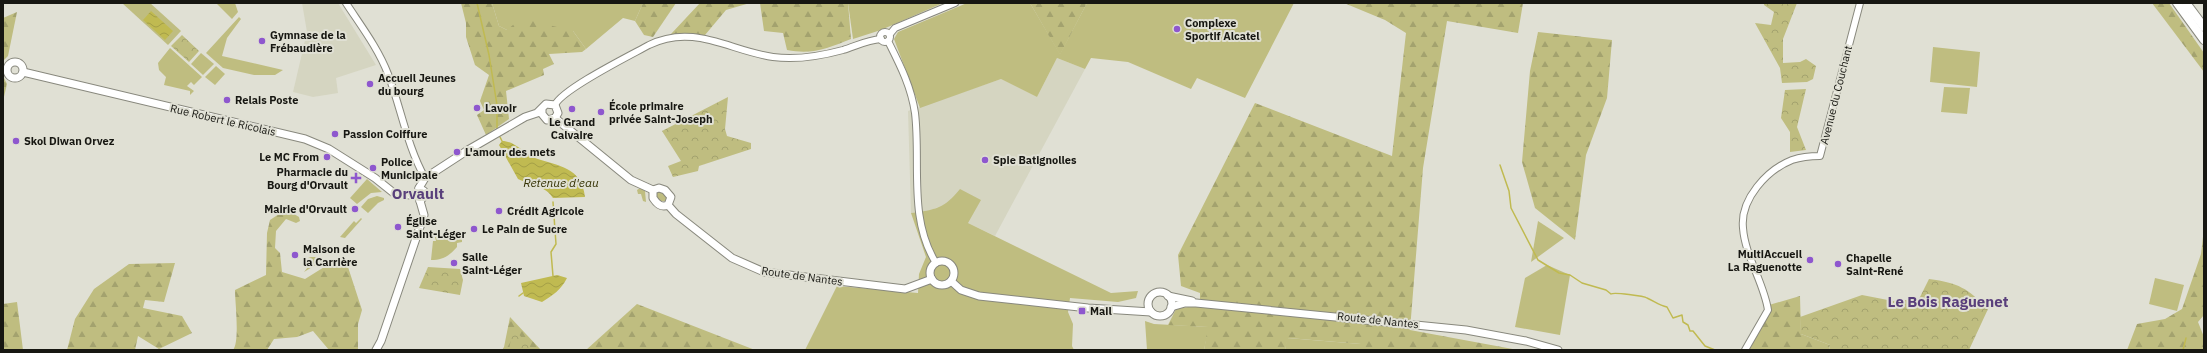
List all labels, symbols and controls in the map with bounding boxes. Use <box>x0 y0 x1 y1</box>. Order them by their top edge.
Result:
place label: Complexe Sportif Alcatel <box>1185 16 1260 43</box>
marker: Complexe Sportif Alcatel <box>1172 24 1182 34</box>
place label: Gymnase de la Frébaudière <box>270 28 346 55</box>
marker: Gymnase de la Frébaudière <box>257 36 267 46</box>
street label: Avenue du Couchant <box>1817 44 1855 146</box>
place label: Accueil Jeunes du bourg <box>378 71 456 98</box>
marker: Accueil Jeunes du bourg <box>365 79 375 89</box>
place label: Relais Poste <box>235 93 298 107</box>
marker: Relais Poste <box>222 95 232 105</box>
place label: École primaire privée Saint-Joseph <box>609 98 712 126</box>
street label: Rue Robert le Ricolais <box>169 101 277 139</box>
place label: Lavoir <box>485 101 517 115</box>
marker: Lavoir <box>472 103 482 113</box>
marker: Le Grand Calvaire <box>567 104 577 114</box>
marker: École primaire privée Saint-Joseph <box>596 107 606 117</box>
place label: Le Grand Calvaire <box>549 115 595 142</box>
place label: Passion Coiffure <box>343 127 427 141</box>
marker: Passion Coiffure <box>330 129 340 139</box>
place label: Skol Diwan Orvez <box>24 134 115 148</box>
marker: Skol Diwan Orvez <box>11 136 21 146</box>
place label: L'amour des mets <box>465 145 556 159</box>
marker: L'amour des mets <box>452 147 462 157</box>
place label: Le MC From <box>259 150 319 164</box>
marker: Le MC From <box>322 152 332 162</box>
place label: Spie Batignolles <box>993 153 1077 167</box>
place label: Police Municipale <box>381 155 438 182</box>
marker: Spie Batignolles <box>980 155 990 165</box>
marker: Police Municipale <box>368 163 378 173</box>
place label: Pharmacie du Bourg d'Orvault <box>267 165 348 192</box>
marker: Pharmacie du Bourg d'Orvault <box>351 173 361 183</box>
water label: Retenue d'eau <box>523 175 599 190</box>
district label: Orvault <box>392 184 444 203</box>
place label: Mairie d'Orvault <box>264 202 347 216</box>
marker: Mairie d'Orvault <box>350 204 360 214</box>
place label: Crédit Agricole <box>507 204 584 218</box>
marker: Crédit Agricole <box>494 206 504 216</box>
place label: Église Saint-Léger <box>406 213 466 241</box>
marker: Église Saint-Léger <box>393 222 403 232</box>
place label: Le Pain de Sucre <box>482 222 567 236</box>
marker: Le Pain de Sucre <box>469 224 479 234</box>
place label: Maison de la Carrière <box>303 242 357 269</box>
place label: MultiAccueil La Raguenotte <box>1728 247 1803 274</box>
marker: Maison de la Carrière <box>290 250 300 260</box>
place label: Salle Saint-Léger <box>462 250 522 277</box>
place label: Chapelle Saint-René <box>1846 251 1904 278</box>
marker: MultiAccueil La Raguenotte <box>1805 255 1815 265</box>
marker: Salle Saint-Léger <box>449 258 459 268</box>
marker: Chapelle Saint-René <box>1833 259 1843 269</box>
street label: Route de Nantes <box>760 263 844 289</box>
district label: Le Bois Raguenet <box>1888 292 2009 311</box>
place label: Mail <box>1090 304 1112 318</box>
marker: Mail <box>1077 306 1087 316</box>
street label: Route de Nantes <box>1337 309 1419 331</box>

